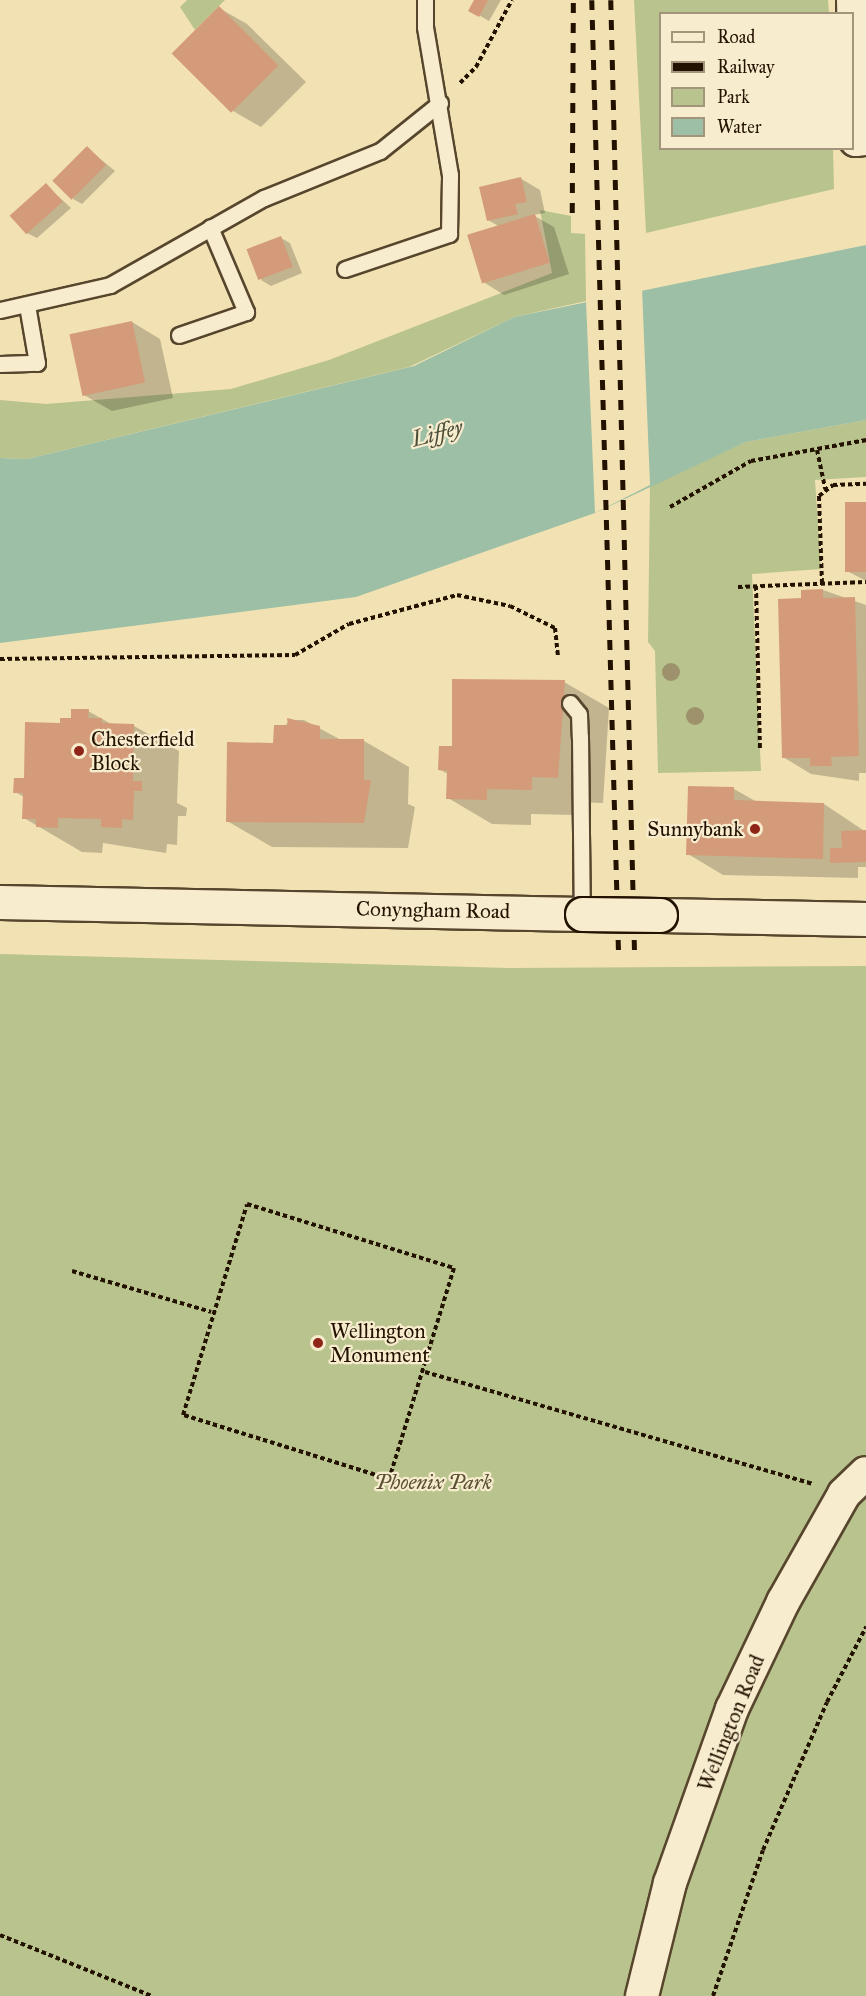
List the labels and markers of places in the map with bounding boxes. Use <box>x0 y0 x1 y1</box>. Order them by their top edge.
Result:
place label: Chesterfield Block <box>91 726 194 776</box>
marker: Chesterfield Block <box>72 744 86 758</box>
place label: Sunnybank <box>647 816 743 842</box>
marker: Sunnybank <box>748 822 762 836</box>
place label: Wellington Monument <box>330 1318 430 1368</box>
marker: Wellington Monument <box>311 1336 325 1350</box>

